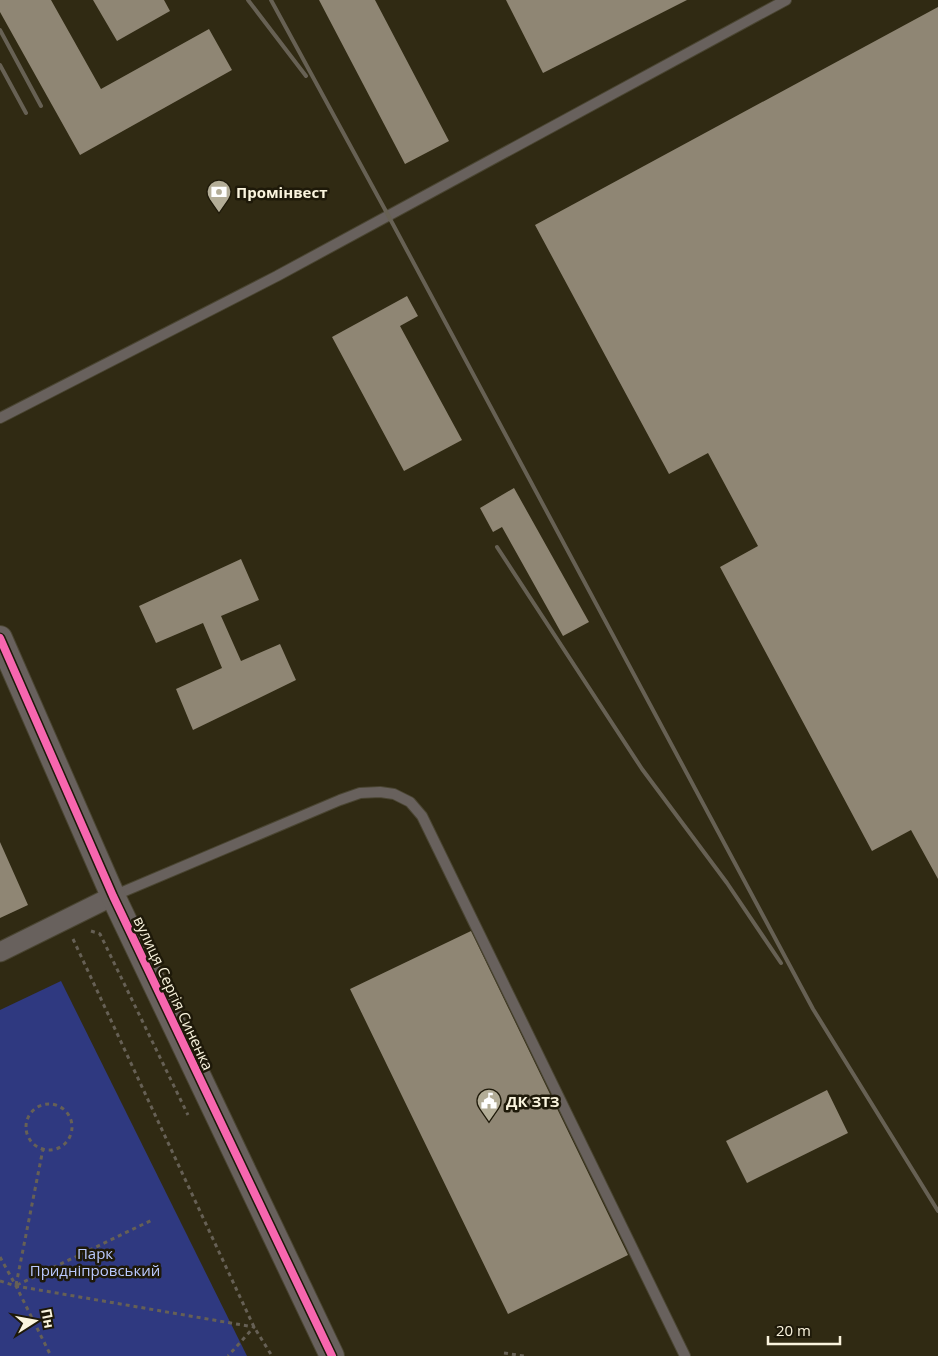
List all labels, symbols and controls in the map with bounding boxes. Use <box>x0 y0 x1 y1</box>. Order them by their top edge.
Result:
bank icon: Промінвест <box>206 179 232 213</box>
place label: Промінвест <box>236 182 327 202</box>
street label: вулиця Сергія Синенка <box>129 913 219 1073</box>
public building icon: ДК ЗТЗ <box>476 1088 502 1122</box>
place label: ДК ЗТЗ <box>506 1091 560 1111</box>
park label: Парк Придніпровський <box>30 1243 160 1280</box>
north arrow <box>10 1296 60 1346</box>
text: Пн <box>37 1307 59 1330</box>
scale bar <box>768 1314 840 1346</box>
text: 20 m <box>776 1320 811 1340</box>

